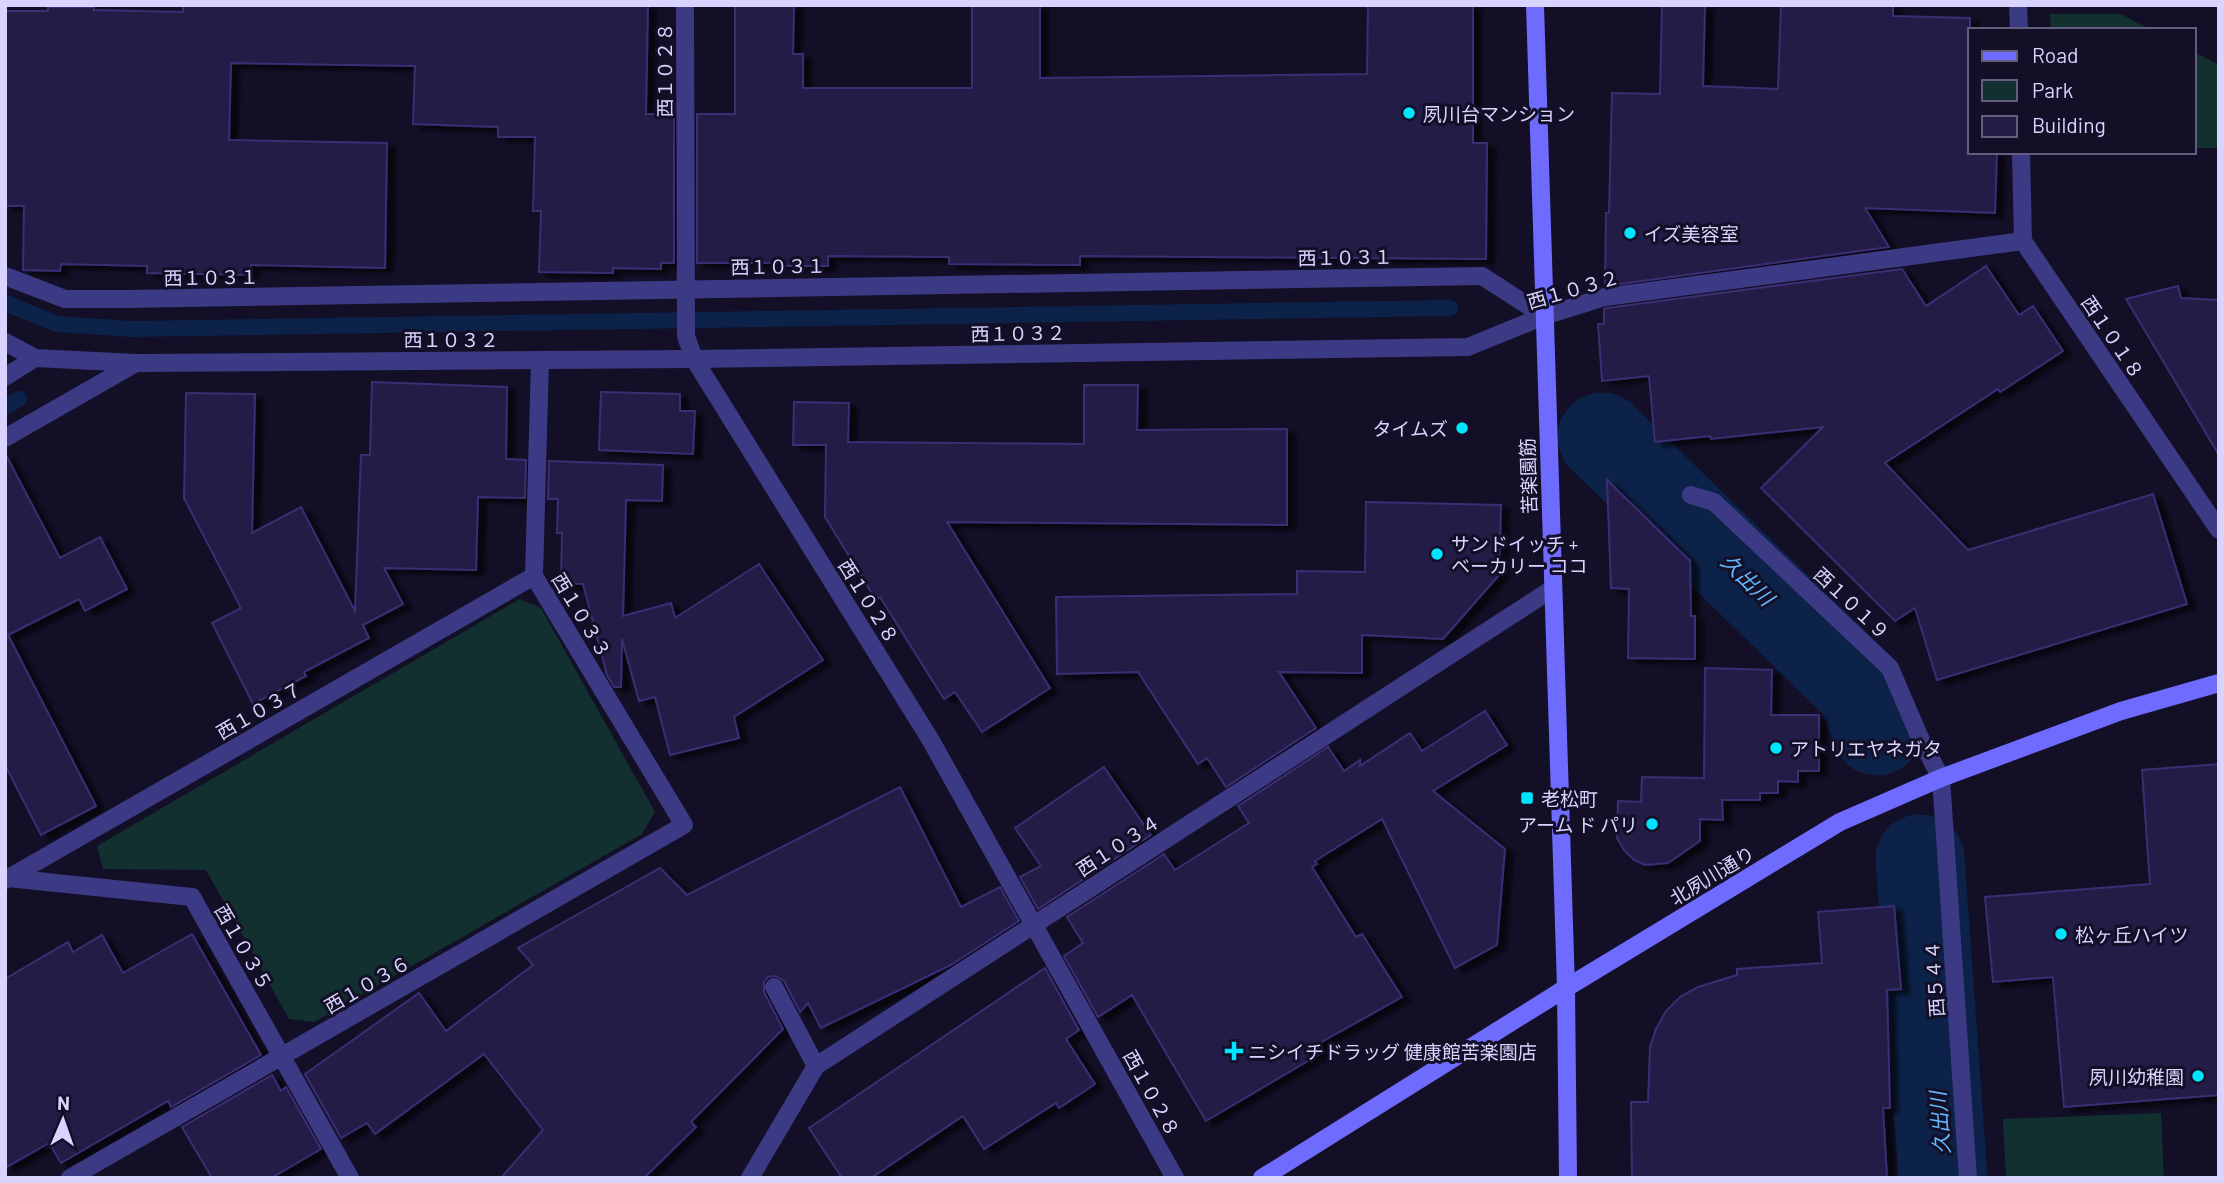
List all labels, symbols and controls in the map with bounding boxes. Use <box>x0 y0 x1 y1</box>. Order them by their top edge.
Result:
street label: 西１０２８ <box>653 22 676 118</box>
legend <box>1968 28 2196 154</box>
text: Road <box>2032 42 2078 67</box>
text: Park <box>2032 77 2073 102</box>
place label: 夙川台マンション <box>1423 102 1575 125</box>
marker: 夙川台マンション <box>1401 105 1417 121</box>
text: Building <box>2032 112 2106 137</box>
place label: イズ美容室 <box>1644 222 1738 245</box>
marker: イズ美容室 <box>1622 225 1638 241</box>
street label: 西１０３１ <box>1297 245 1393 269</box>
street label: 西１０３１ <box>730 254 826 278</box>
street label: 西１０３１ <box>163 265 259 289</box>
street label: 西１０３２ <box>1524 265 1622 313</box>
street label: 西１０１８ <box>2077 291 2149 383</box>
street label: 西１０３２ <box>970 321 1066 345</box>
street label: 西１０３２ <box>403 328 499 351</box>
place label: タイムズ <box>1372 417 1448 440</box>
marker: タイムズ <box>1454 420 1470 436</box>
street label: 苦楽園筋 <box>1515 438 1541 514</box>
place label: サンドイッチ + ベーカリー ココ <box>1451 532 1588 577</box>
marker: サンドイッチ + ベーカリー ココ <box>1429 546 1445 562</box>
water label: 久出川 <box>1717 548 1781 611</box>
street label: 西１０２８ <box>834 555 904 647</box>
street label: 西１０１９ <box>1809 562 1895 644</box>
street label: 西１０３３ <box>548 568 616 662</box>
street label: 西１０３７ <box>212 676 306 744</box>
place label: アトリエヤネガタ <box>1790 737 1942 760</box>
marker: アトリエヤネガタ <box>1768 740 1784 756</box>
place label: 老松町 <box>1541 787 1598 810</box>
marker: 老松町 <box>1519 790 1535 806</box>
street label: 西１０３４ <box>1072 809 1164 881</box>
place label: アーム ド パリ <box>1518 813 1638 836</box>
marker: アーム ド パリ <box>1644 816 1660 832</box>
street label: 北夙川通り <box>1665 841 1759 909</box>
street label: 西１０３５ <box>210 900 278 994</box>
place label: 松ヶ丘ハイツ <box>2075 923 2189 946</box>
marker: 松ヶ丘ハイツ <box>2053 926 2069 942</box>
street label: 西５４４ <box>1920 940 1948 1018</box>
street label: 西１０３６ <box>320 950 414 1018</box>
place label: ニシイチドラッグ 健康館苦楽園店 <box>1248 1040 1537 1063</box>
marker: ニシイチドラッグ 健康館苦楽園店 <box>1226 1043 1242 1059</box>
street label: 西１０２８ <box>1119 1046 1185 1140</box>
place label: 夙川幼稚園 <box>2089 1065 2184 1088</box>
marker: 夙川幼稚園 <box>2190 1068 2206 1084</box>
north arrow <box>28 1085 98 1155</box>
water label: 久出川 <box>1924 1089 1954 1155</box>
text: N <box>57 1091 70 1114</box>

